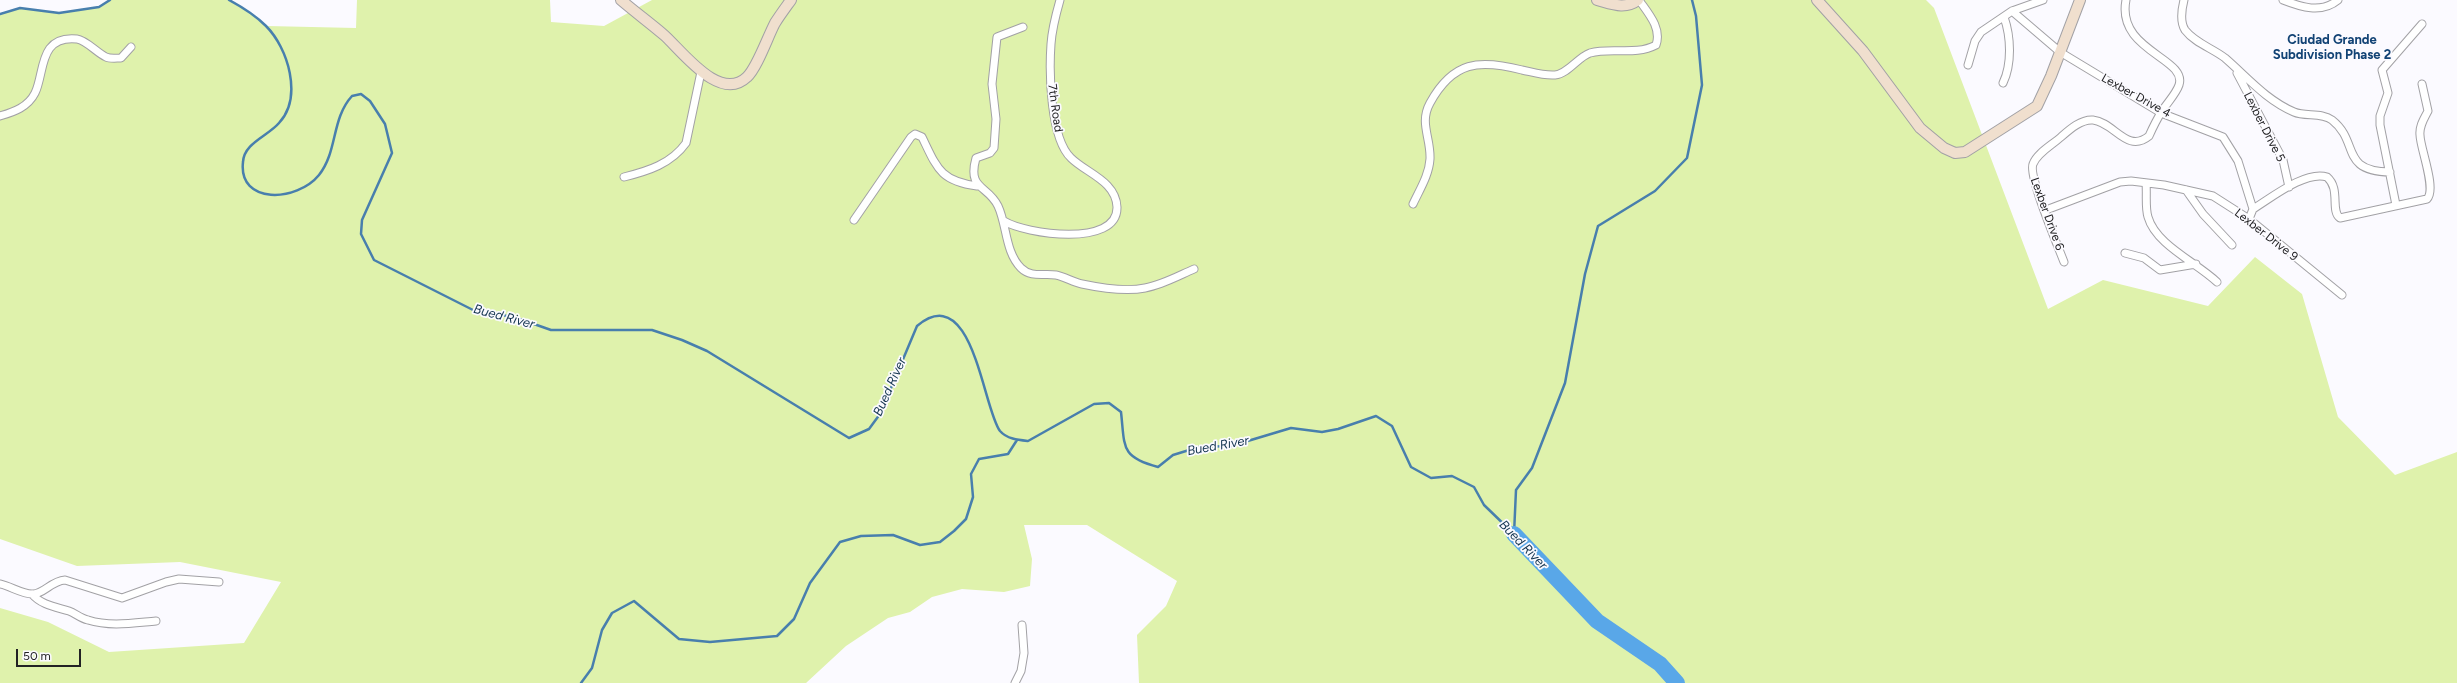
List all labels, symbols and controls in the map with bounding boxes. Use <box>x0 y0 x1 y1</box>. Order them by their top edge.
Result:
district label: Ciudad Grande Subdivision Phase 2 <box>2273 32 2391 63</box>
street label: Lexber Drive 4 <box>2099 71 2173 121</box>
street label: 7th Road <box>1045 83 1065 133</box>
street label: Lexber Drive 5 <box>2240 90 2288 164</box>
street label: Lexber Drive 6 <box>2027 176 2067 252</box>
street label: Lexber Drive 9 <box>2231 206 2301 264</box>
water label: Bued River <box>472 301 536 333</box>
water label: Bued River <box>870 355 910 419</box>
water label: Bued River <box>1186 433 1250 459</box>
water label: Bued River <box>1496 517 1550 573</box>
scale bar <box>18 641 83 667</box>
text: 50 m <box>23 649 51 663</box>

